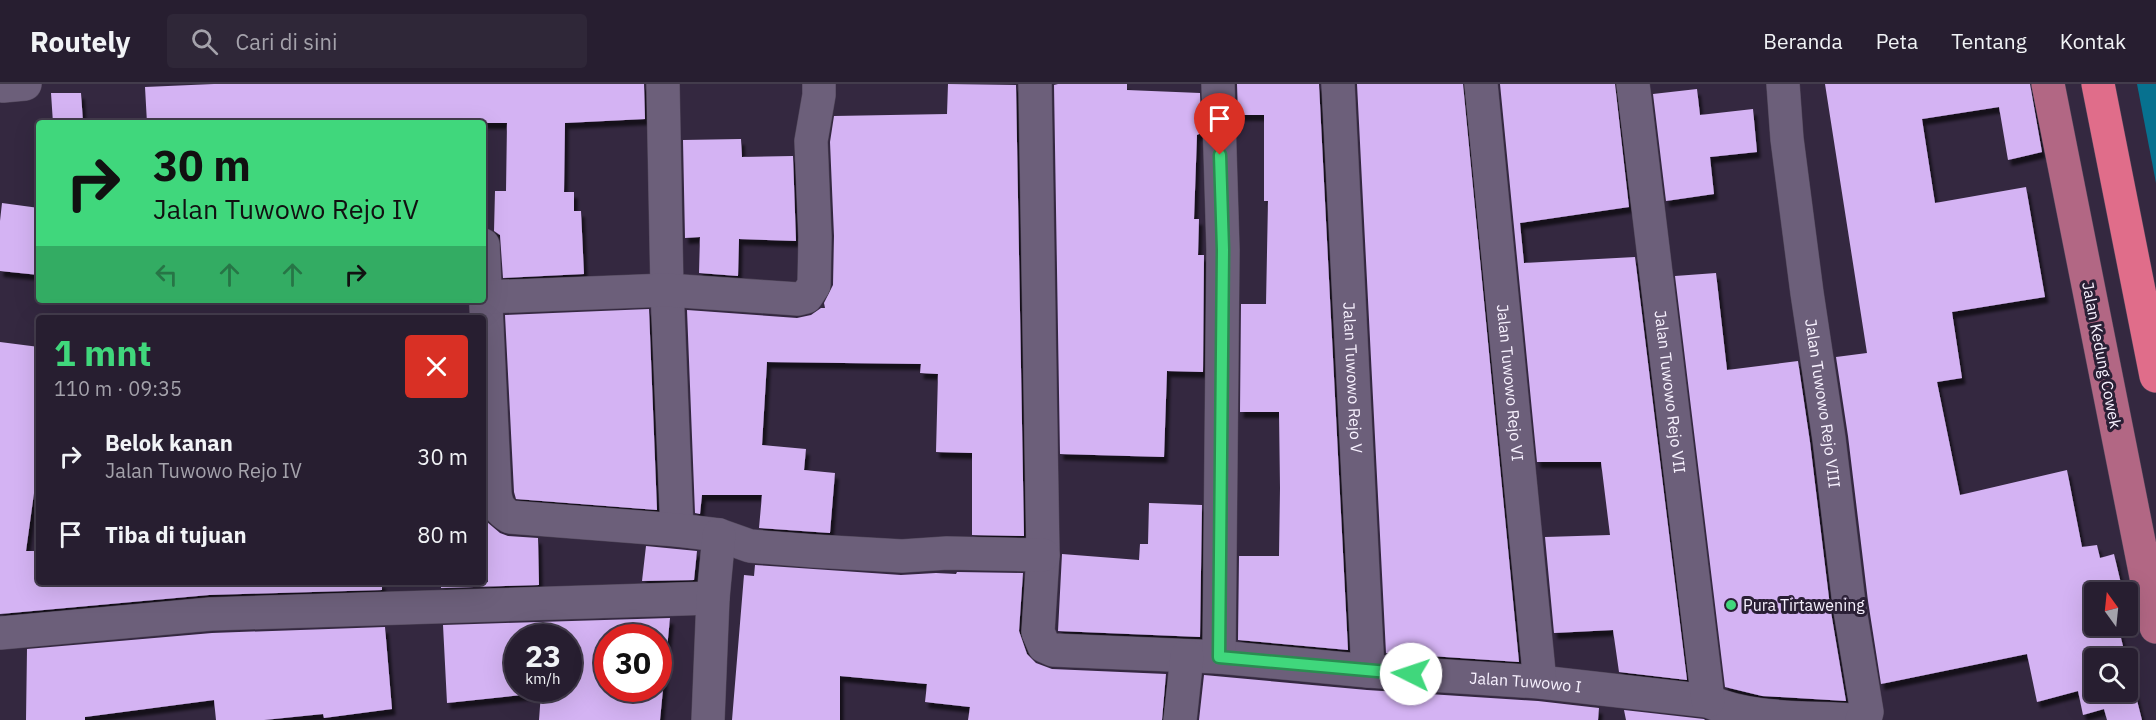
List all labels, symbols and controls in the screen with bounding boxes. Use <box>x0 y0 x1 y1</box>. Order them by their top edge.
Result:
search box <box>167 14 587 68</box>
text: Routely <box>30 23 131 60</box>
icon: search <box>188 25 221 58</box>
text: Cari di sini <box>236 27 337 56</box>
text: Beranda <box>1763 27 1843 55</box>
text: Peta <box>1876 27 1918 55</box>
text: Tentang <box>1951 27 2027 55</box>
text: Kontak <box>2060 27 2126 55</box>
pin <box>1194 93 1245 155</box>
icon: arrive <box>1203 102 1236 135</box>
text: 30 m <box>153 138 251 193</box>
icon: right <box>54 144 132 222</box>
text: Jalan Tuwowo Rejo IV <box>153 191 419 226</box>
icon: left <box>150 258 183 291</box>
icon: ahead <box>213 258 246 291</box>
icon: ahead <box>276 258 309 291</box>
icon: right <box>339 258 372 291</box>
street label: Jalan Kedung Cowek <box>2078 280 2126 431</box>
street label: Jalan Tuwowo Rejo V <box>1339 302 1367 454</box>
street label: Jalan Tuwowo Rejo VI <box>1493 303 1528 462</box>
street label: Jalan Tuwowo Rejo VII <box>1651 309 1690 474</box>
street label: Jalan Tuwowo Rejo VIII <box>1801 317 1845 489</box>
text: 1 mnt <box>54 329 152 376</box>
button: close <box>405 335 468 398</box>
text: 110 m · 09:35 <box>54 375 182 402</box>
text: Belok kanan <box>105 428 233 457</box>
icon: right <box>54 440 87 473</box>
text: 30 m <box>417 442 468 471</box>
text: Jalan Tuwowo Rejo IV <box>105 457 302 484</box>
icon: arrive <box>54 518 87 551</box>
text: Tiba di tujuan <box>105 520 247 549</box>
text: 80 m <box>417 520 468 549</box>
north arrow <box>2084 582 2138 636</box>
map controls <box>2084 582 2138 702</box>
place label: Pura Tirtawening <box>1743 595 1865 615</box>
marker: Pura Tirtawening <box>1724 598 1738 612</box>
speed limit sign: 30 <box>594 624 672 702</box>
text: 23 <box>525 636 561 675</box>
position arrow <box>1379 642 1443 706</box>
button: search <box>2084 648 2138 702</box>
street label: Jalan Tuwowo I <box>1469 668 1583 697</box>
text: km/h <box>525 669 561 688</box>

